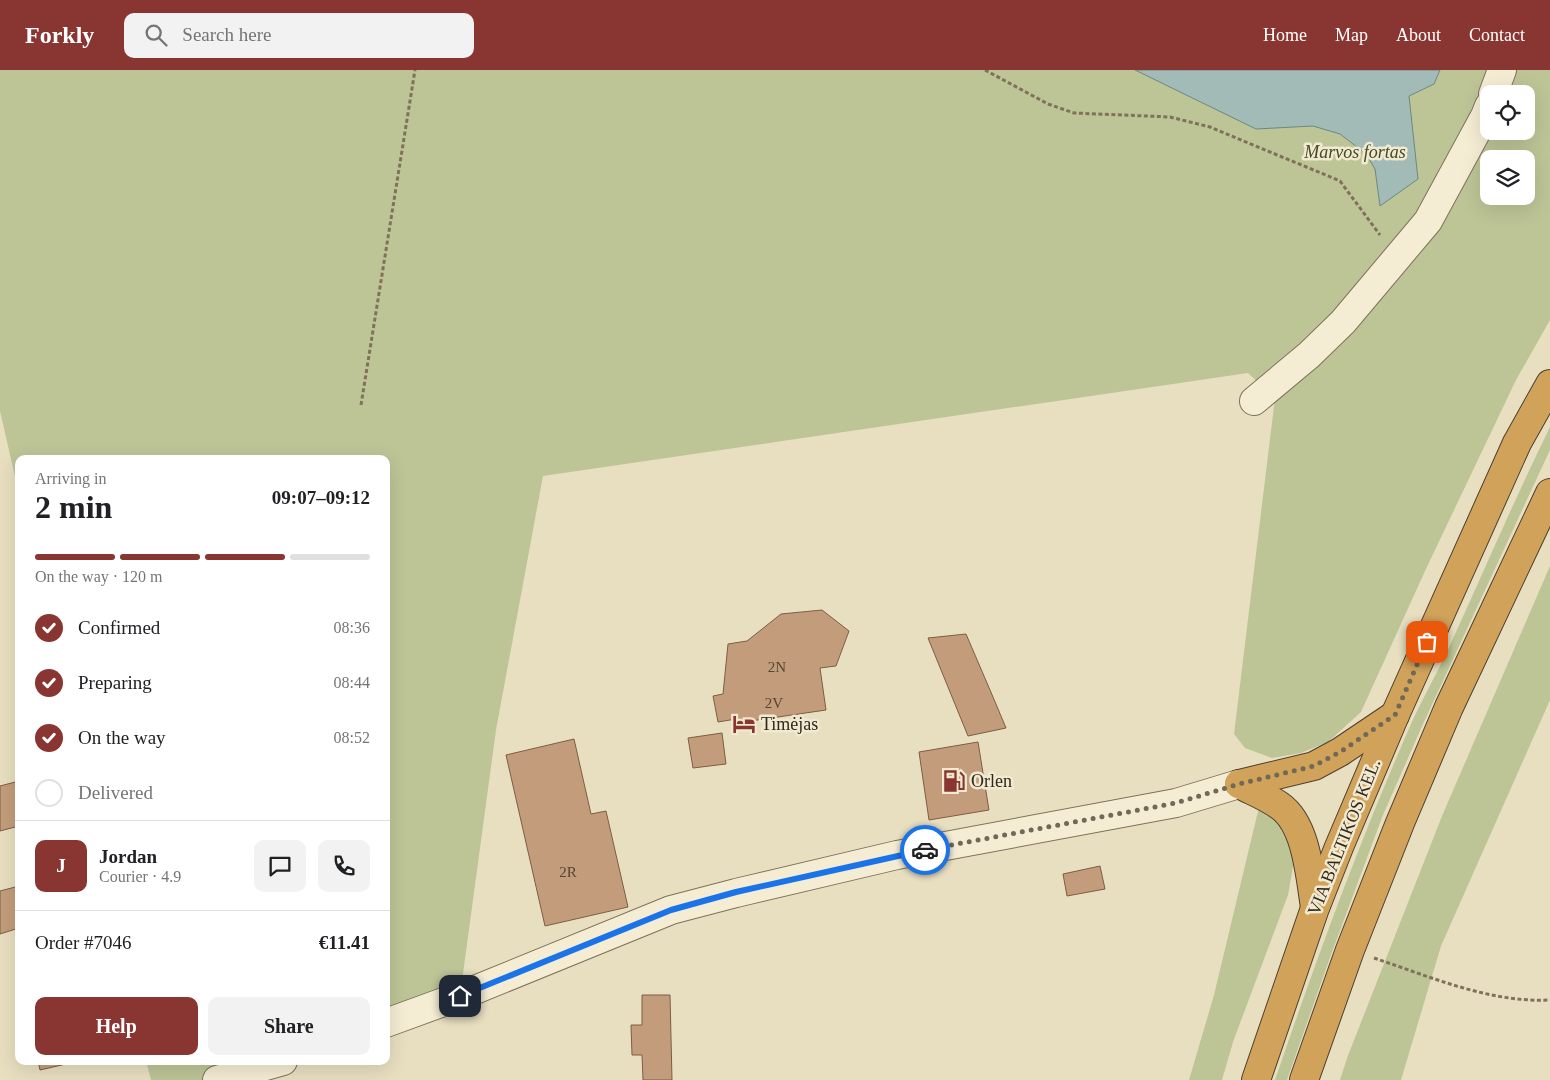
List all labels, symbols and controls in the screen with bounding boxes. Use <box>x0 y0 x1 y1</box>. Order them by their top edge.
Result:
search box <box>124 13 474 58</box>
icon: search <box>142 21 170 49</box>
text: Forkly <box>25 22 94 48</box>
text: Search here <box>182 24 271 45</box>
text: Home <box>1263 25 1307 45</box>
text: Map <box>1335 25 1368 45</box>
text: About <box>1396 25 1441 45</box>
text: Contact <box>1469 25 1525 45</box>
map controls <box>1480 85 1535 205</box>
button: locate <box>1480 85 1535 140</box>
park label: Marvos fortas <box>1303 142 1406 162</box>
button: layers <box>1480 150 1535 205</box>
text: Arriving in <box>35 470 107 487</box>
text: 09:07–09:12 <box>272 487 370 508</box>
text: 2 min <box>35 489 112 525</box>
text: On the way · 120 m <box>35 568 163 585</box>
icon: check <box>35 614 63 642</box>
text: Confirmed <box>78 617 160 638</box>
text: 08:36 <box>334 619 370 636</box>
pin <box>1406 621 1448 663</box>
icon: bag <box>1413 628 1441 656</box>
house number: 2N <box>768 659 786 675</box>
icon: check <box>35 669 63 697</box>
text: Preparing <box>78 672 152 693</box>
text: 08:44 <box>334 674 370 691</box>
house number: 2V <box>765 695 783 711</box>
hotel icon: Timėjas <box>731 711 757 737</box>
place label: Timėjas <box>761 714 818 734</box>
icon: check <box>35 724 63 752</box>
text: On the way <box>78 727 166 748</box>
text: 08:52 <box>334 729 370 746</box>
street label: VIA BALTIKOS KEL. <box>1303 756 1385 918</box>
fuel station icon: Orlen <box>941 768 967 794</box>
place label: Orlen <box>971 771 1012 791</box>
text: Delivered <box>78 782 153 803</box>
courier <box>900 825 950 875</box>
icon: car <box>911 836 939 864</box>
button: chat <box>254 840 306 892</box>
button: phone <box>318 840 370 892</box>
text: Jordan <box>99 846 157 867</box>
text: J <box>56 855 66 876</box>
house number: 2R <box>559 864 577 880</box>
text: Courier · 4.9 <box>99 868 181 885</box>
text: Order #7046 <box>35 932 132 953</box>
text: €11.41 <box>319 932 370 953</box>
pin <box>439 975 481 1017</box>
icon: home <box>446 982 474 1010</box>
button: Help <box>35 997 198 1055</box>
button: Share <box>208 997 370 1055</box>

